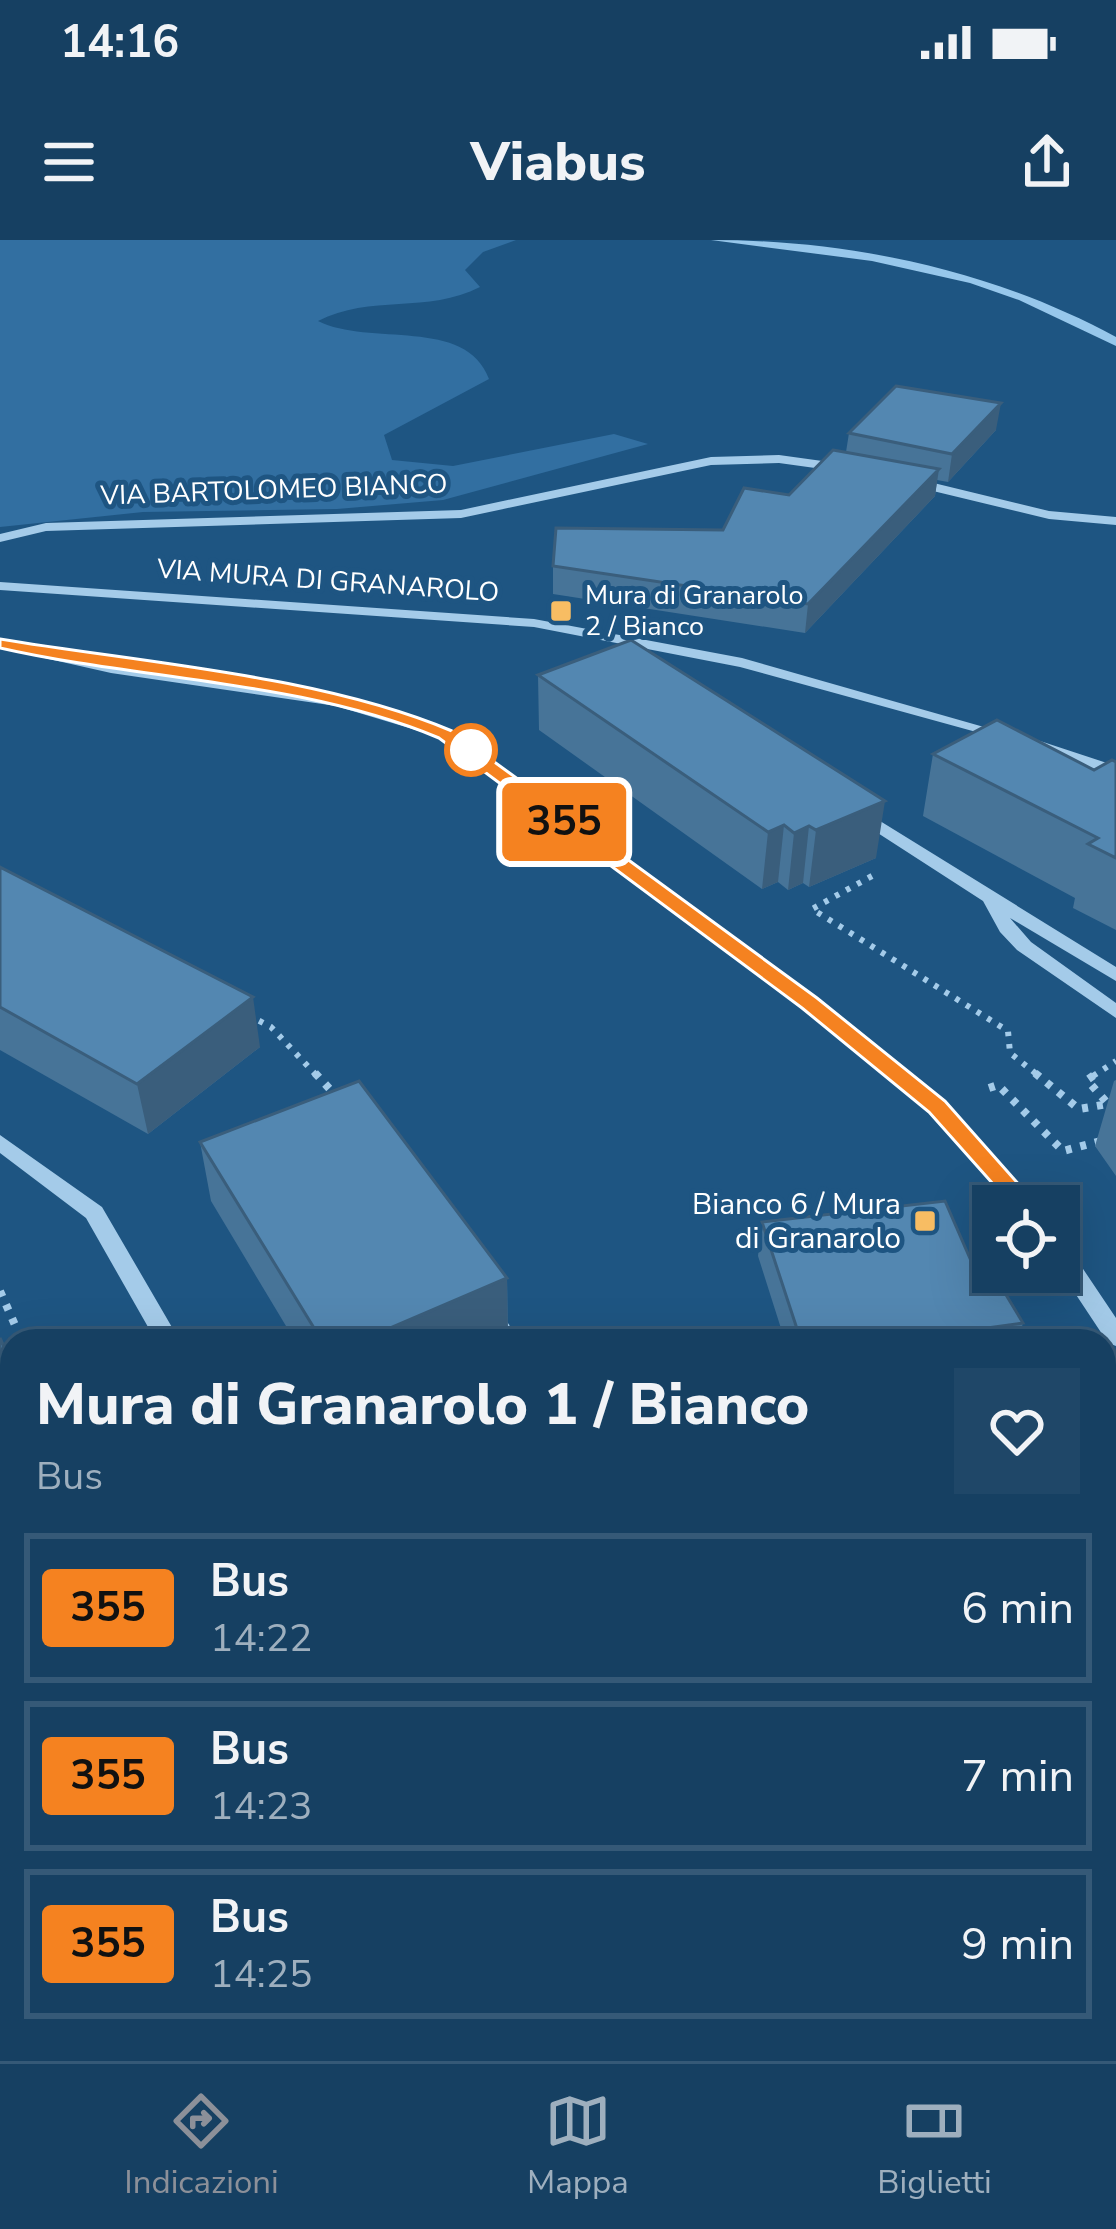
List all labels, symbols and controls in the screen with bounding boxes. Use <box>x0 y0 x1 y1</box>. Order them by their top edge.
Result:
text: 14:16 <box>60 12 179 73</box>
text: Viabus <box>470 125 646 199</box>
icon: menu <box>36 129 102 195</box>
icon: share <box>1014 129 1080 195</box>
street label: VIA BARTOLOMEO BIANCO <box>99 465 448 515</box>
street label: VIA MURA DI GRANAROLO <box>155 551 500 611</box>
place label: Mura di Granarolo 2 / Bianco <box>585 577 803 645</box>
marker: Mura di Granarolo 2 / Bianco <box>548 598 574 624</box>
unlabelled marker <box>446 725 496 775</box>
line badge: 355 <box>495 783 633 861</box>
text: 355 <box>526 793 602 850</box>
place label: Bianco 6 / Mura di Granarolo <box>692 1184 901 1259</box>
map controls <box>972 1185 1080 1293</box>
button: locate <box>972 1185 1080 1293</box>
marker: Bianco 6 / Mura di Granarolo <box>912 1208 938 1234</box>
text: Mura di Granarolo 1 / Bianco <box>36 1366 809 1444</box>
button: heart <box>954 1368 1080 1494</box>
text: Bus <box>36 1450 103 1503</box>
text: Bus <box>210 1551 289 1612</box>
text: 6 min <box>961 1578 1074 1639</box>
text: 355 <box>70 1579 146 1636</box>
text: 14:22 <box>210 1612 313 1665</box>
text: Bus <box>210 1719 289 1780</box>
text: 7 min <box>961 1746 1074 1807</box>
text: 355 <box>70 1747 146 1804</box>
text: 14:23 <box>210 1780 313 1833</box>
text: Bus <box>210 1887 289 1948</box>
text: 9 min <box>961 1914 1074 1975</box>
text: 355 <box>70 1915 146 1972</box>
text: 14:25 <box>210 1948 313 2001</box>
tab: Indicazioni <box>124 2088 279 2205</box>
tab: Mappa <box>527 2088 629 2205</box>
tab: Biglietti <box>877 2088 992 2205</box>

